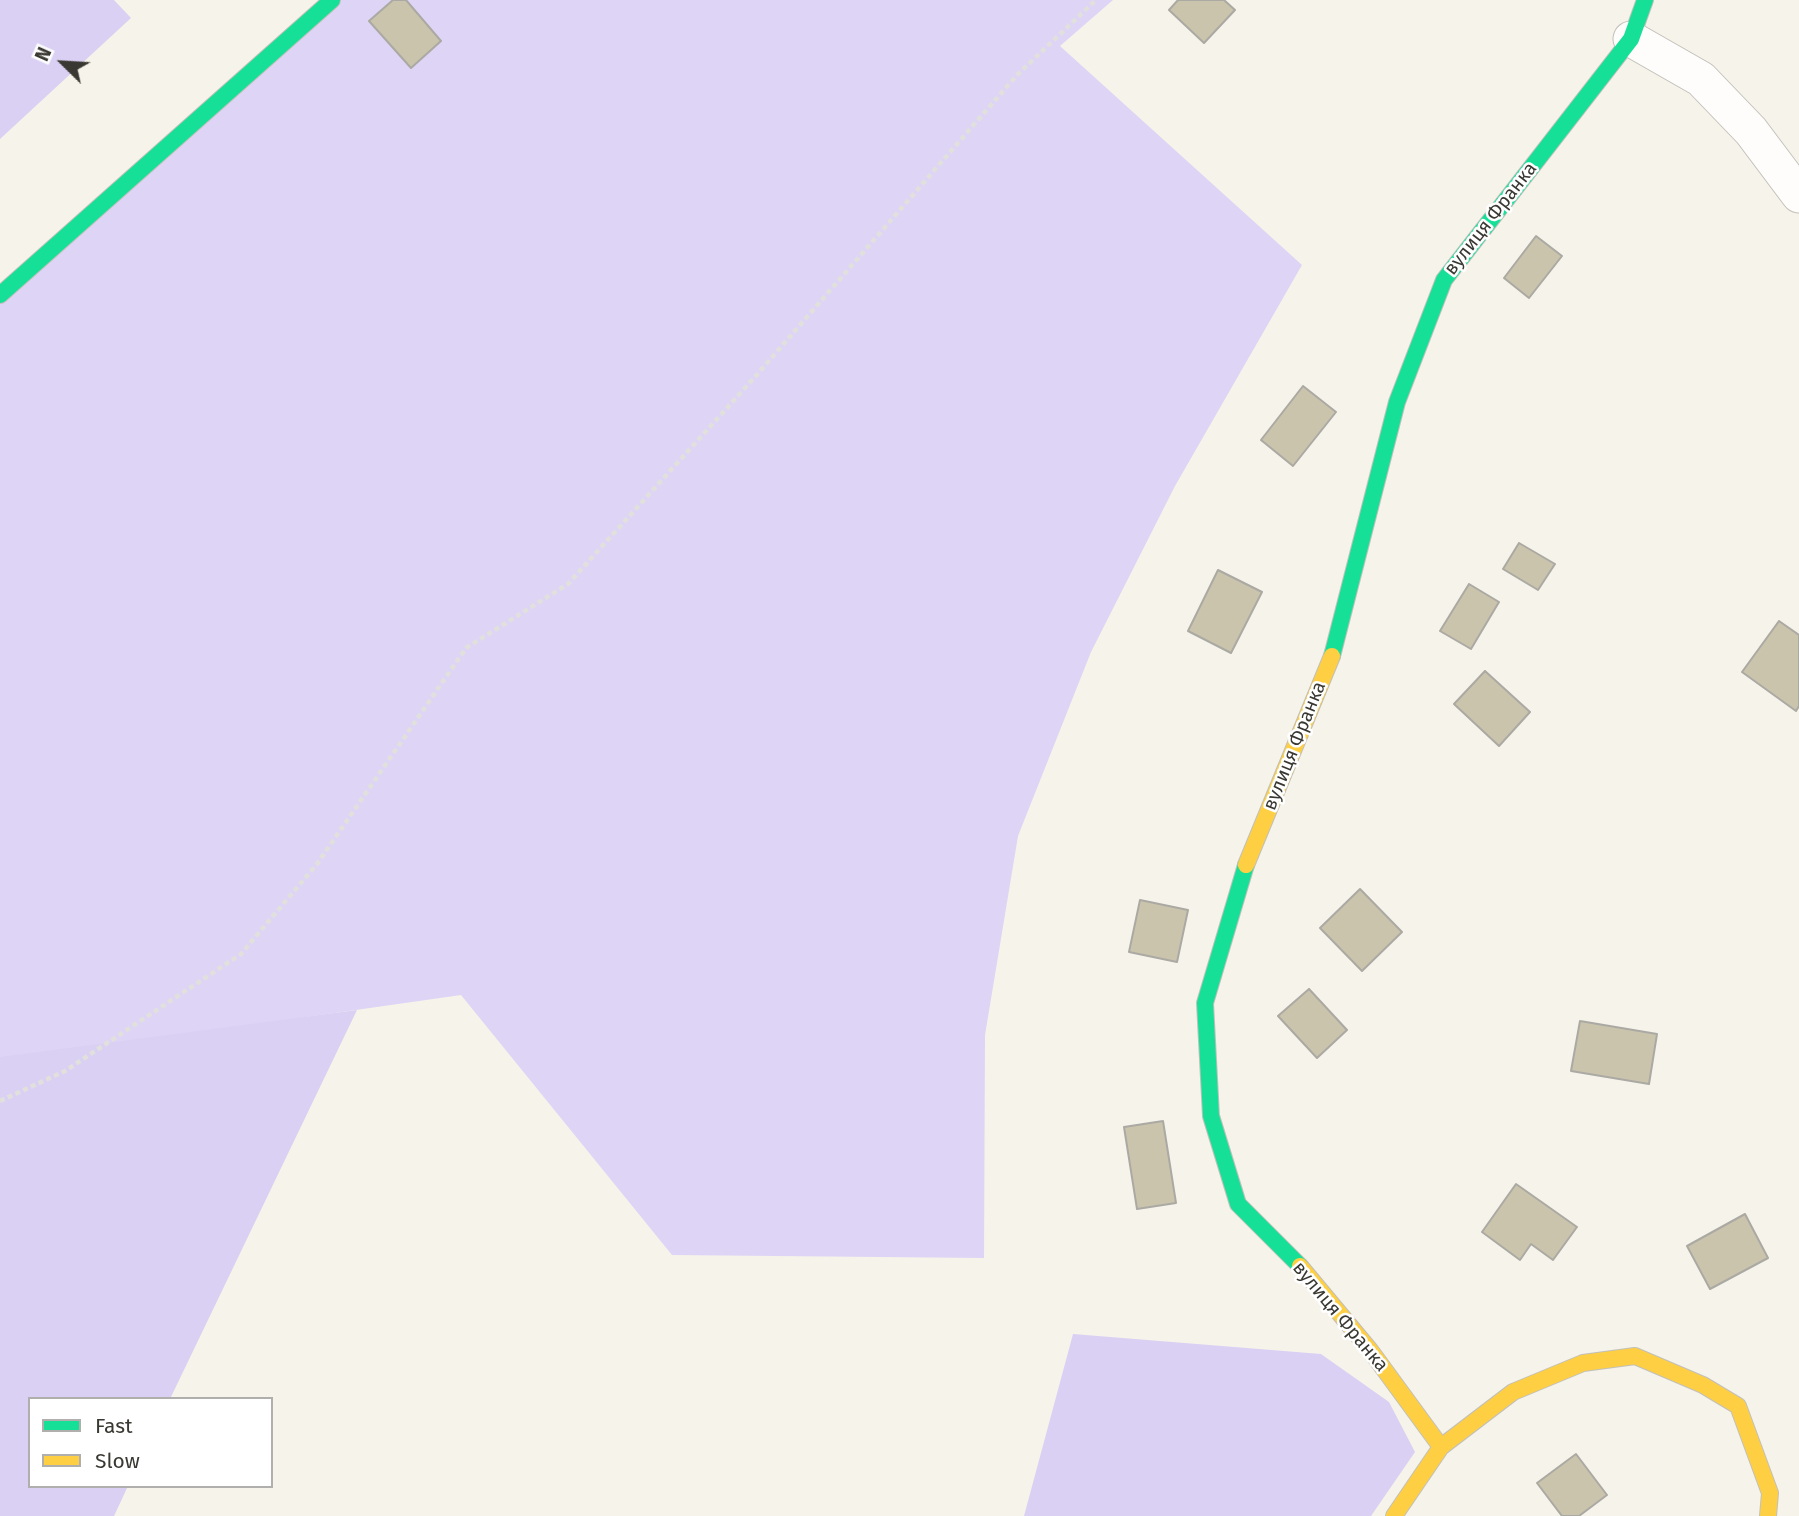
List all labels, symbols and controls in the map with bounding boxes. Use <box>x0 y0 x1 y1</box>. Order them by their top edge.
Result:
north arrow <box>28 28 98 98</box>
text: N <box>30 44 56 65</box>
street label: вулиця Франка <box>1440 158 1542 280</box>
street label: вулиця Франка <box>1259 678 1331 814</box>
street label: вулиця Франка <box>1287 1257 1393 1377</box>
legend <box>28 1397 273 1488</box>
text: Fast <box>95 1413 133 1439</box>
text: Slow <box>95 1448 140 1474</box>

